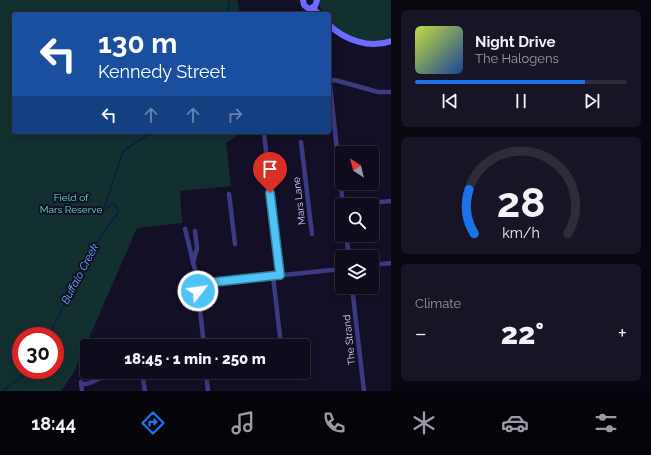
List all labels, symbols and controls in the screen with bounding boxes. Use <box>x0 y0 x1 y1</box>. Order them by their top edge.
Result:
text: 130 m <box>98 27 177 60</box>
icon: left <box>32 28 84 80</box>
text: Night Drive <box>475 33 555 51</box>
text: The Halogens <box>475 51 559 66</box>
text: Kennedy Street <box>98 61 226 82</box>
icon: previous <box>439 90 461 112</box>
icon: pause <box>510 90 532 112</box>
icon: next <box>581 90 603 112</box>
icon: left <box>98 104 120 126</box>
icon: ahead <box>140 104 162 126</box>
icon: ahead <box>182 104 204 126</box>
icon: right <box>224 104 246 126</box>
north arrow <box>335 146 379 190</box>
map controls <box>335 146 379 294</box>
pin <box>253 152 287 193</box>
icon: arrive <box>259 158 281 180</box>
street label: Mars Lane <box>291 176 307 226</box>
text: 28 <box>497 177 545 226</box>
park label: Field of Mars Reserve <box>40 192 102 215</box>
button: search <box>335 198 379 242</box>
text: km/h <box>502 224 540 240</box>
water label: Buffalo Creek <box>59 242 101 306</box>
button: layers <box>335 250 379 294</box>
position arrow <box>177 270 219 312</box>
text: Climate <box>415 296 461 311</box>
street label: The Strand <box>341 314 357 366</box>
text: 22° <box>501 316 544 351</box>
text: − <box>415 320 427 346</box>
text: + <box>618 320 627 346</box>
speed limit sign: 30 <box>12 327 64 379</box>
text: 18:45 · 1 min · 250 m <box>124 350 266 368</box>
icon: directions <box>139 409 167 437</box>
icon: music <box>229 409 257 437</box>
icon: phone <box>320 409 348 437</box>
icon: climate <box>410 409 438 437</box>
icon: car <box>501 409 529 437</box>
icon: filters <box>592 409 620 437</box>
text: 18:44 <box>31 413 76 434</box>

